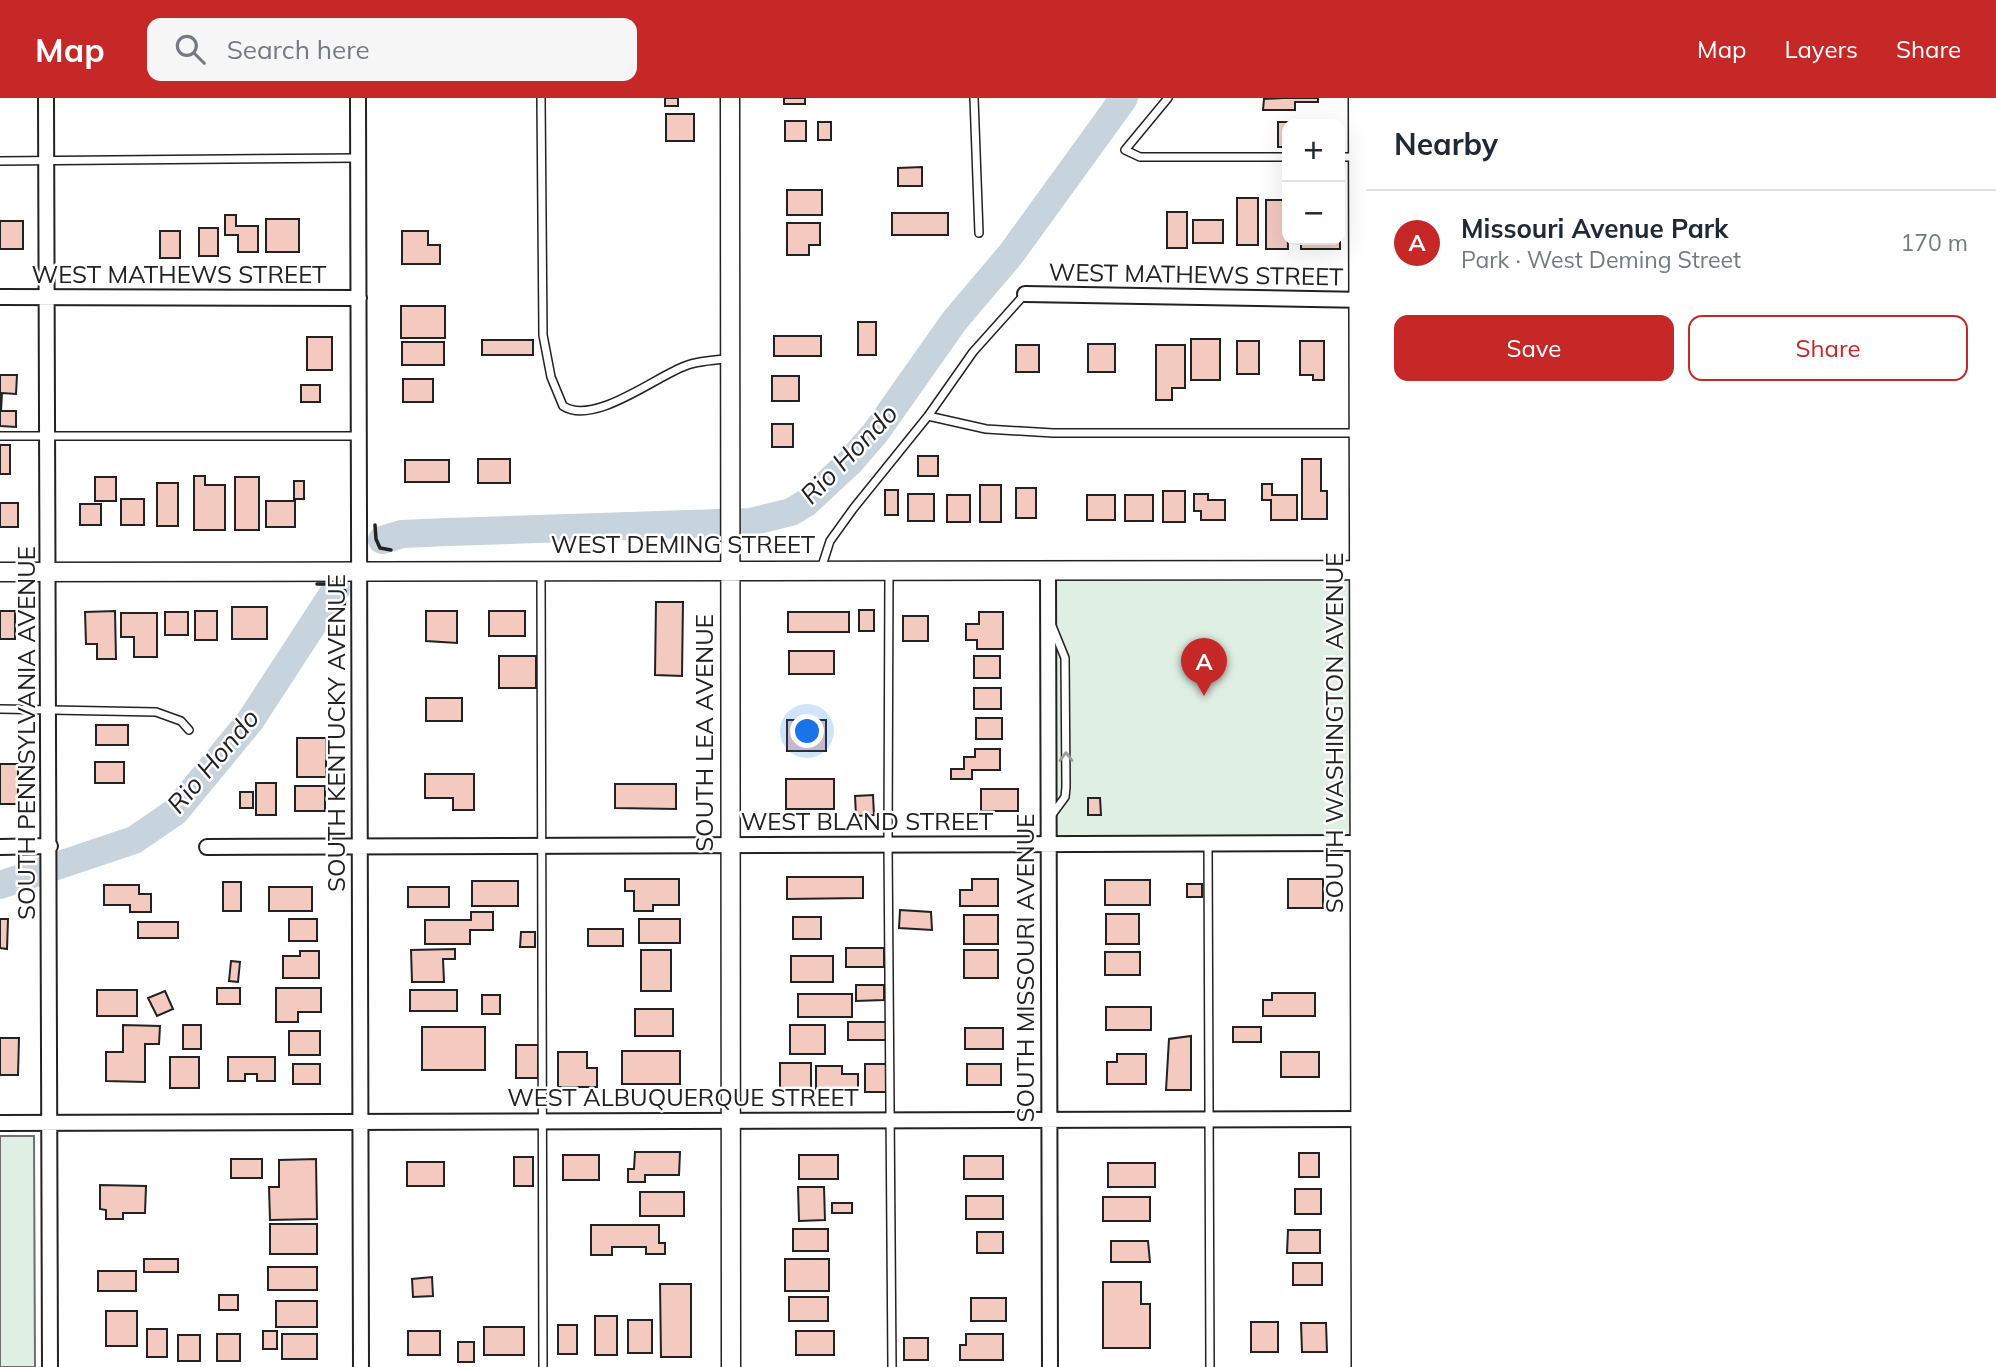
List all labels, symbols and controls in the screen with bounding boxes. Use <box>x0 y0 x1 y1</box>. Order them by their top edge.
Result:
search box <box>147 18 637 81</box>
text: Map <box>35 29 105 70</box>
icon: search <box>171 30 209 68</box>
text: Search here <box>227 33 370 66</box>
text: Map <box>1697 34 1746 64</box>
text: Layers <box>1784 34 1858 64</box>
text: Share <box>1896 34 1961 64</box>
map controls <box>1282 119 1345 245</box>
button: + <box>1282 119 1345 182</box>
text: Nearby <box>1394 125 1498 163</box>
button: − <box>1282 182 1345 245</box>
text: Missouri Avenue Park <box>1461 212 1728 245</box>
text: A <box>1408 228 1426 257</box>
text: 170 m <box>1900 228 1968 257</box>
text: Park · West Deming Street <box>1461 245 1741 274</box>
street label: WEST MATHEWS STREET <box>1048 256 1344 292</box>
street label: WEST MATHEWS STREET <box>32 259 327 289</box>
button: Save <box>1394 315 1674 381</box>
button: Share <box>1688 315 1968 381</box>
water label: Rio Hondo <box>793 397 904 511</box>
street label: WEST DEMING STREET <box>551 529 816 559</box>
street label: SOUTH PENNSYLVANIA AVENUE <box>11 546 41 920</box>
street label: SOUTH WASHINGTON AVENUE <box>1319 553 1349 913</box>
street label: SOUTH KENTUCKY AVENUE <box>321 574 351 892</box>
street label: SOUTH LEA AVENUE <box>689 614 719 852</box>
pin: A <box>1181 638 1227 696</box>
water label: Rio Hondo <box>159 702 266 820</box>
your location <box>790 714 824 748</box>
one-way arrow <box>1058 751 1074 762</box>
street label: WEST BLAND STREET <box>741 806 994 836</box>
street label: SOUTH MISSOURI AVENUE <box>1010 814 1040 1122</box>
street label: WEST ALBUQUERQUE STREET <box>507 1082 859 1112</box>

